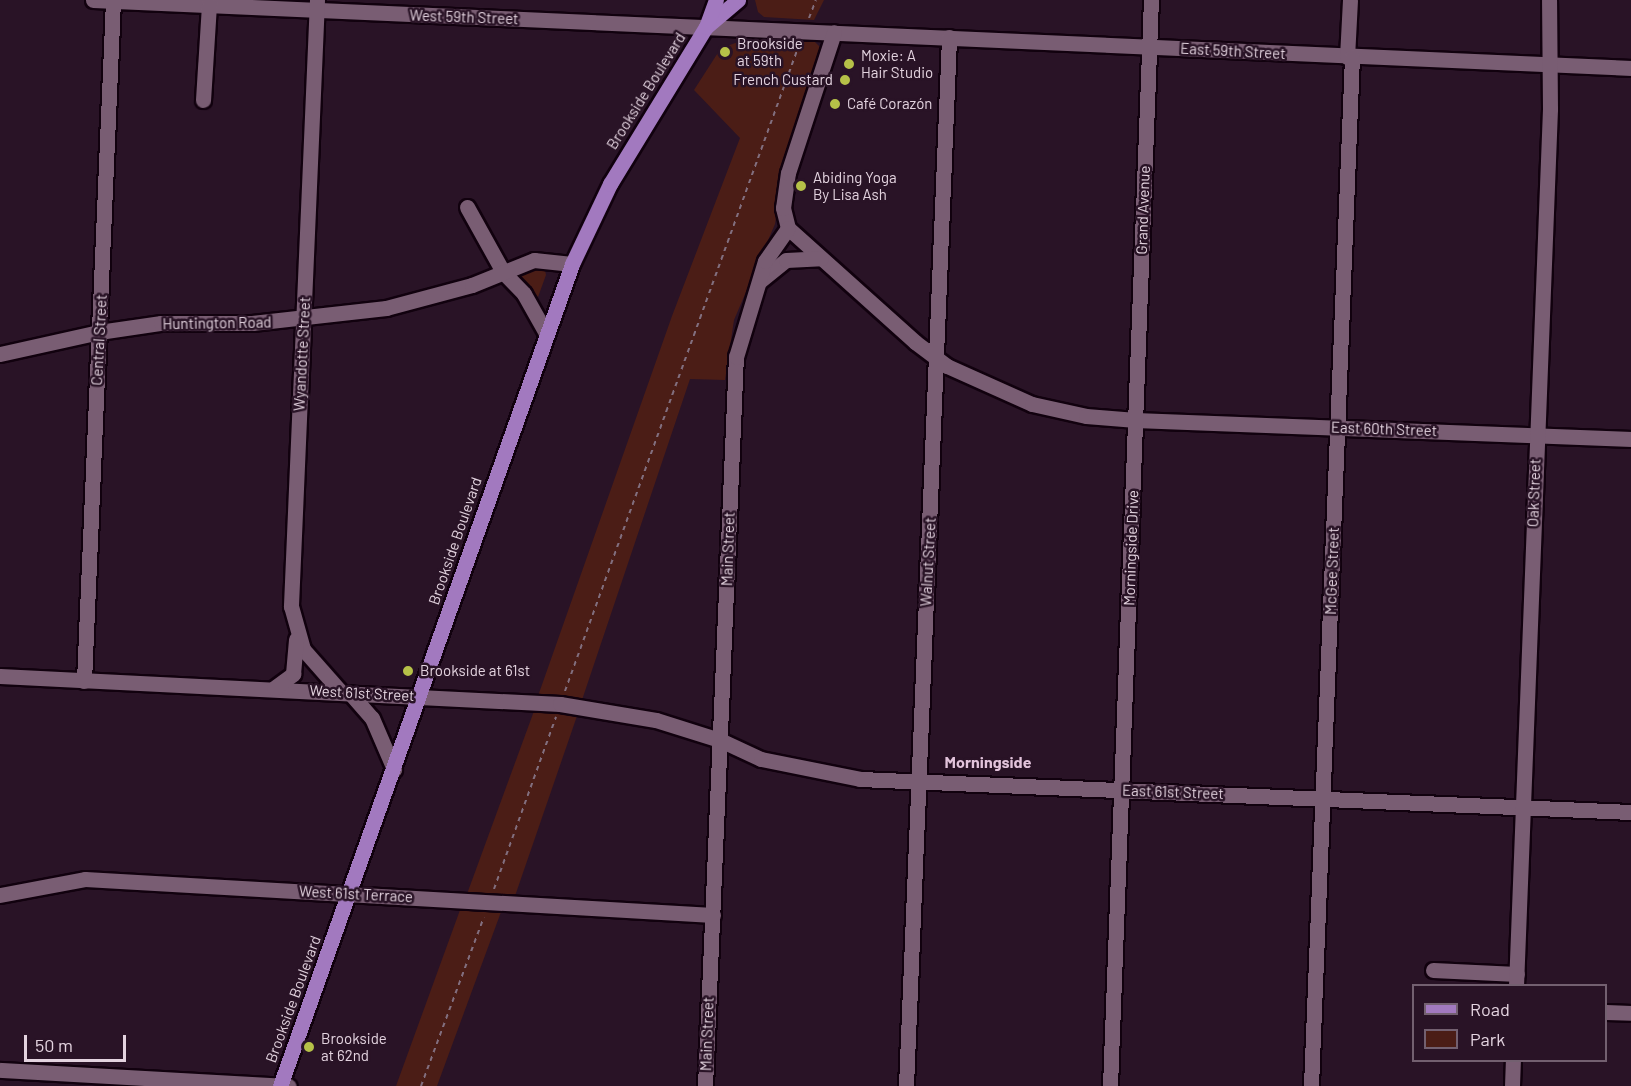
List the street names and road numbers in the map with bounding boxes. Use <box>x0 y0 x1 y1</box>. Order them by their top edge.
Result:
street label: West 59th Street <box>409 6 519 28</box>
street label: Brookside Boulevard <box>603 29 689 153</box>
street label: East 59th Street <box>1180 39 1286 63</box>
street label: Grand Avenue <box>1132 165 1154 255</box>
street label: Central Street <box>88 294 110 386</box>
street label: Wyandotte Street <box>290 296 314 412</box>
street label: Huntington Road <box>162 313 272 333</box>
street label: East 60th Street <box>1331 418 1437 440</box>
street label: Oak Street <box>1524 459 1544 527</box>
street label: Brookside Boulevard <box>425 475 485 607</box>
street label: Morningside Drive <box>1120 490 1142 606</box>
street label: Main Street <box>718 512 738 586</box>
street label: Walnut Street <box>917 517 939 607</box>
street label: McGee Street <box>1321 527 1343 615</box>
street label: West 61st Street <box>309 681 415 705</box>
street label: East 61st Street <box>1122 781 1224 803</box>
street label: West 61st Terrace <box>299 882 413 906</box>
street label: Brookside Boulevard <box>262 933 324 1065</box>
street label: Main Street <box>697 997 717 1071</box>

